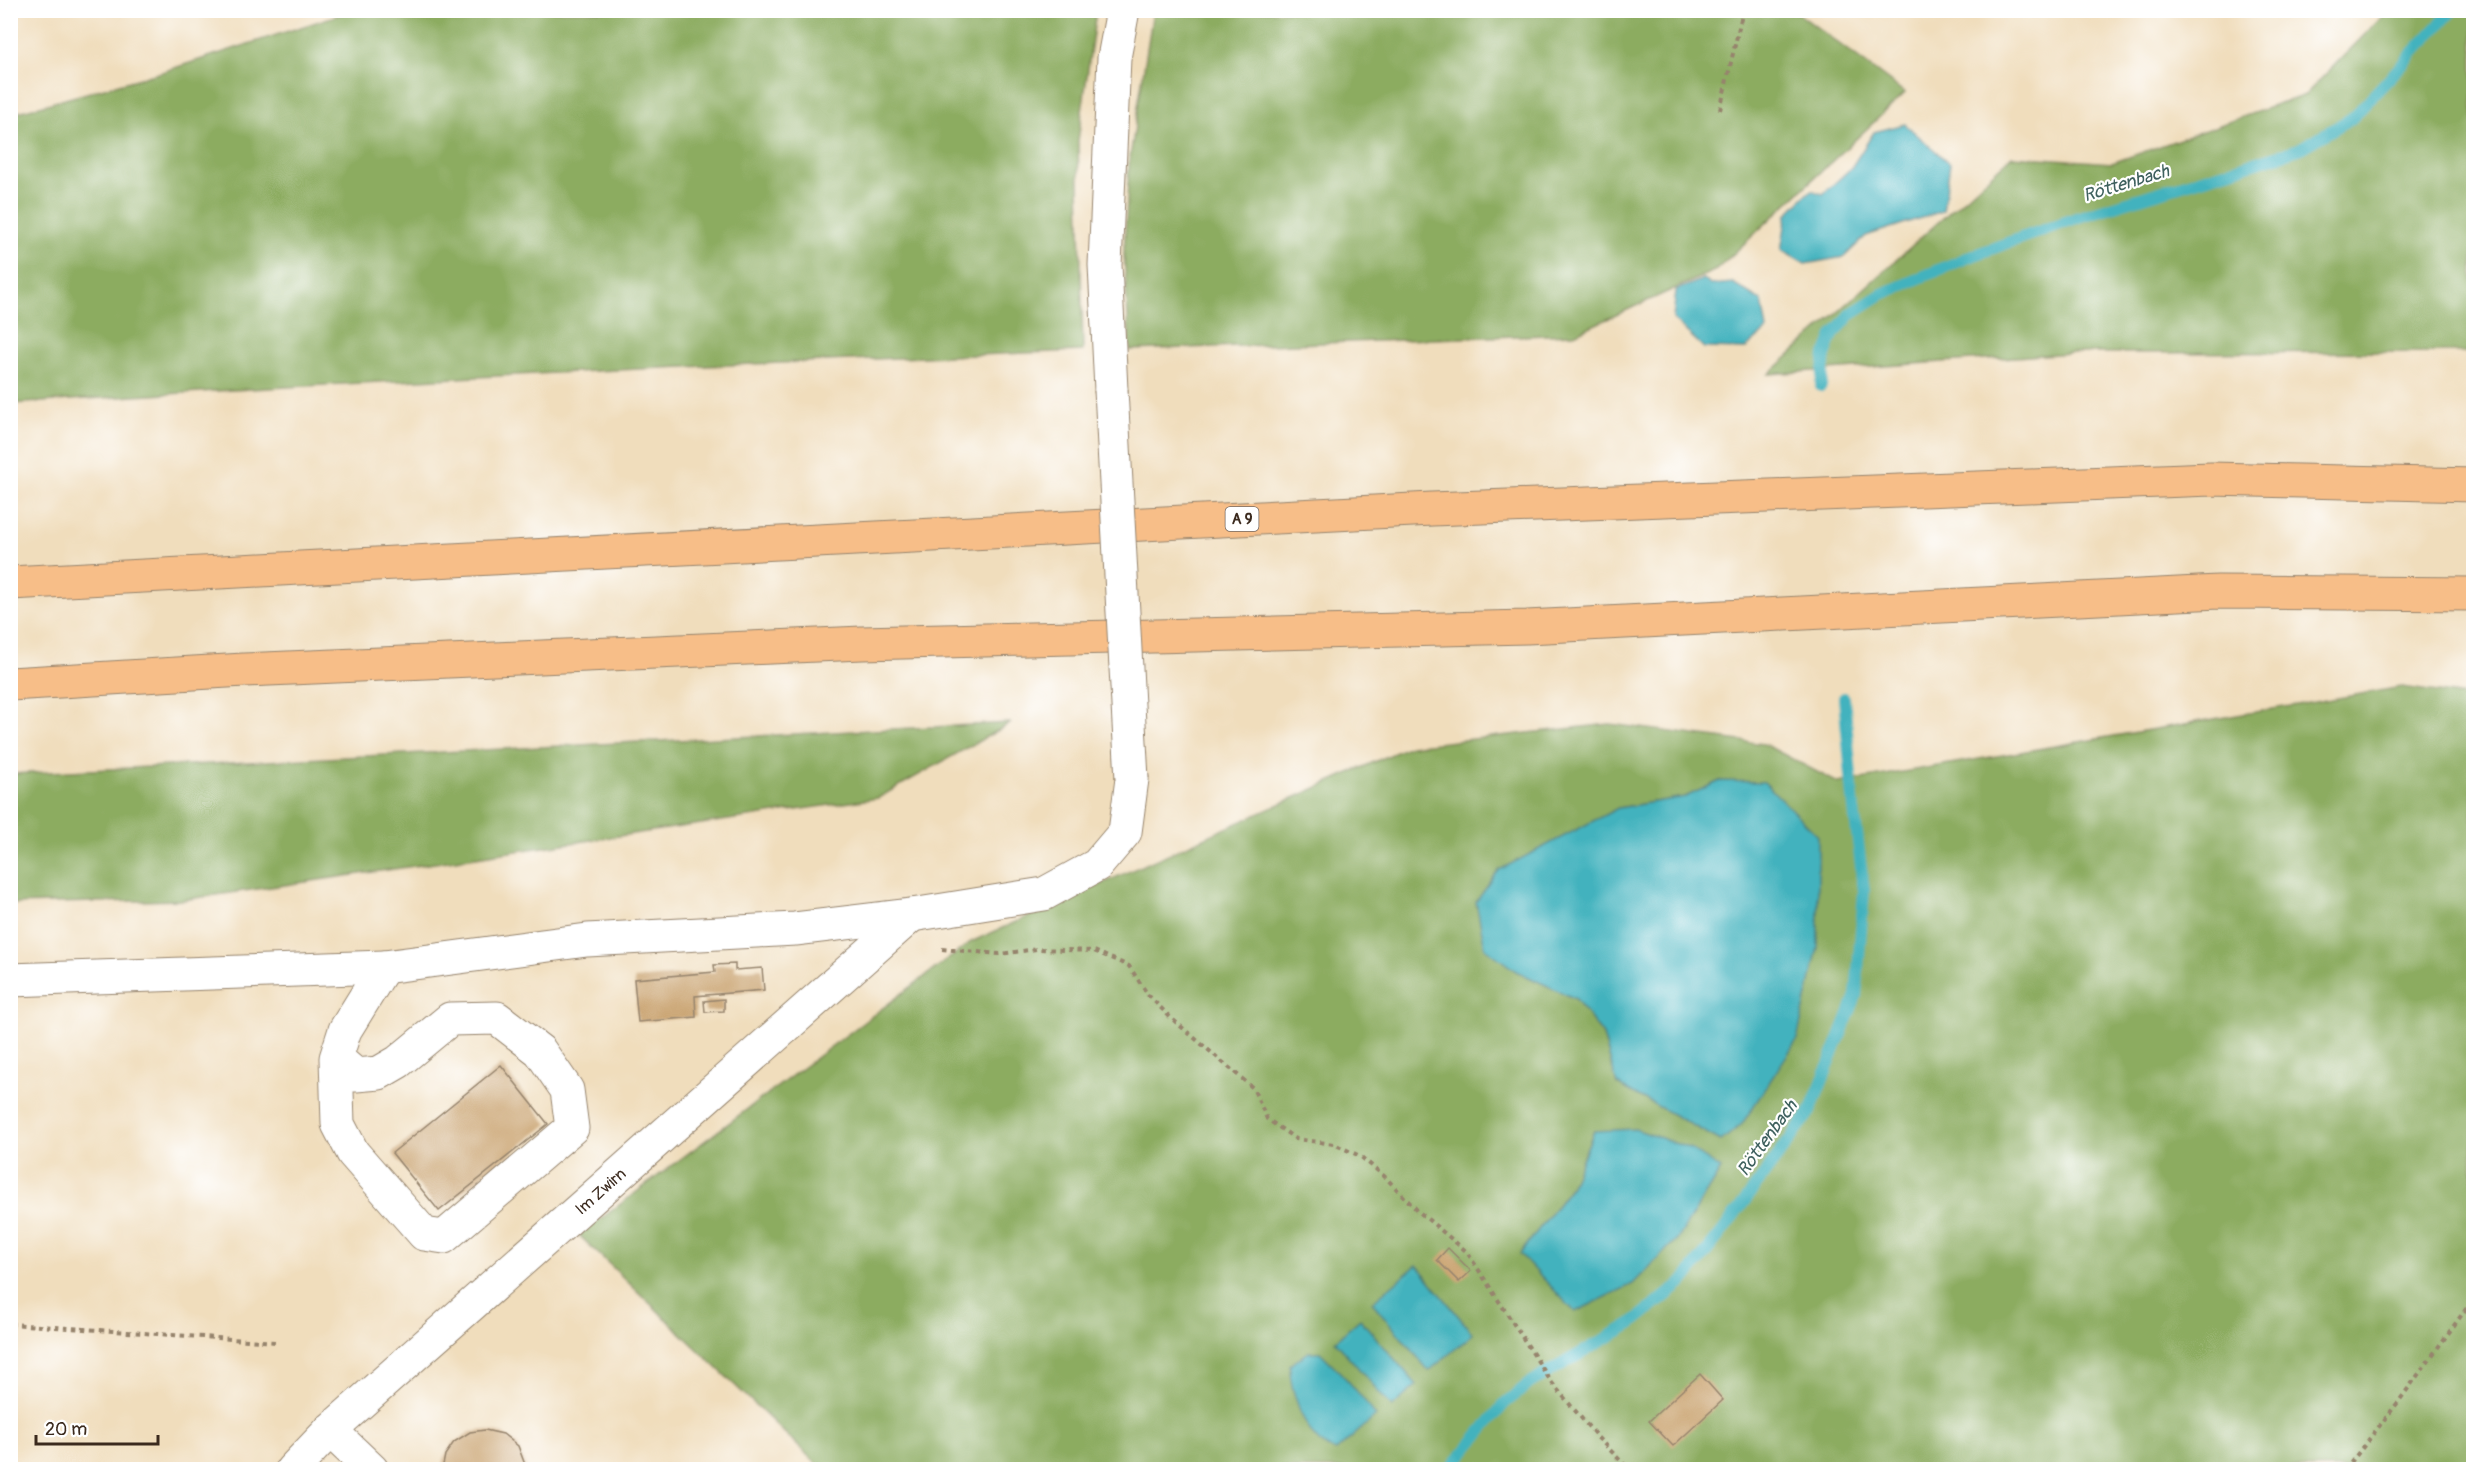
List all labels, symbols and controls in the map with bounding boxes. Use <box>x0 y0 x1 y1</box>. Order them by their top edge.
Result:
water label: Röttenbach <box>2081 159 2173 207</box>
road number: A 9 <box>1226 507 1258 531</box>
water label: Röttenbach <box>1732 1095 1804 1181</box>
street label: Im Zwirn <box>571 1164 630 1219</box>
scale bar <box>36 1408 158 1446</box>
text: 20 m <box>45 1418 87 1441</box>

